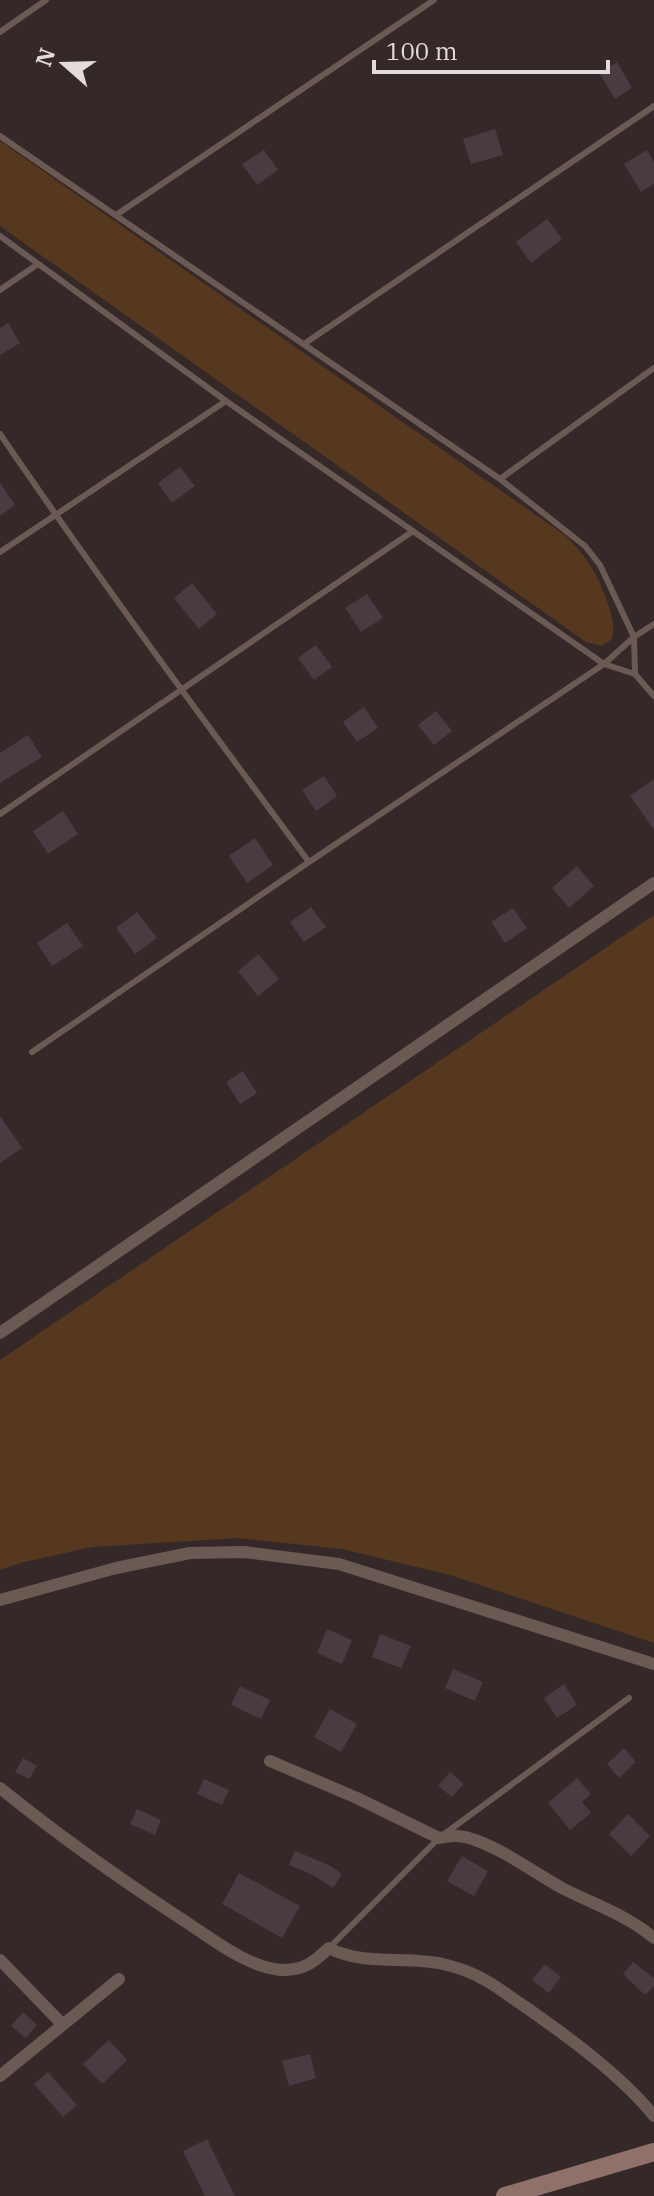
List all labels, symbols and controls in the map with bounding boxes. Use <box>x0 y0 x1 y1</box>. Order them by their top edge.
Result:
north arrow <box>24 24 104 104</box>
scale bar <box>374 24 608 74</box>
text: 100 m <box>386 35 458 67</box>
text: N <box>28 44 61 70</box>

